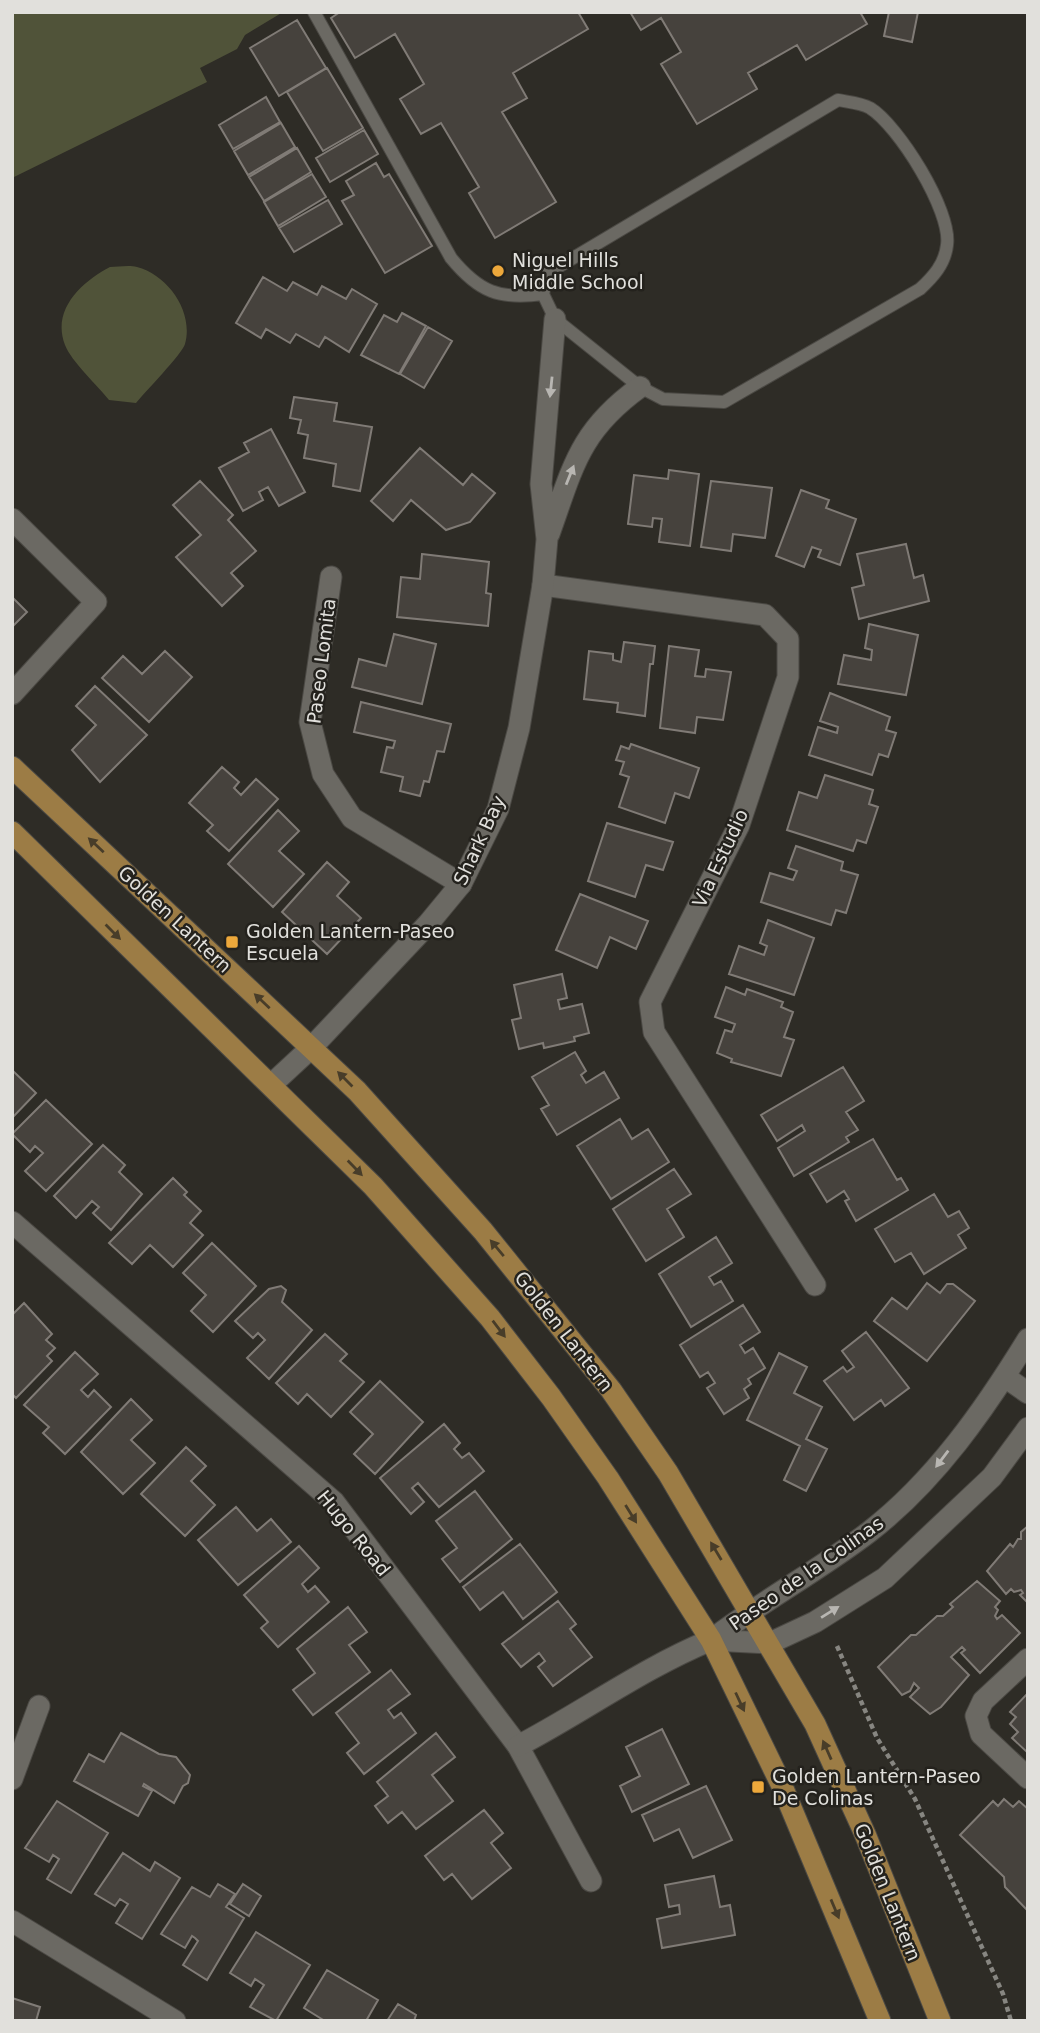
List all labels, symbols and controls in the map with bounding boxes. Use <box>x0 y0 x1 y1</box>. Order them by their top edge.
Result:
place label: Niguel Hills Middle School <box>512 249 644 293</box>
marker: Niguel Hills Middle School <box>490 263 506 279</box>
one-way arrow <box>546 376 557 398</box>
one-way arrow <box>565 465 576 486</box>
street label: Paseo Lomita <box>302 597 340 725</box>
street label: Shark Bay <box>449 792 509 888</box>
street label: Via Estudio <box>688 805 752 911</box>
one-way arrow <box>88 838 105 854</box>
street label: Golden Lantern <box>114 861 236 977</box>
place label: Golden Lantern-Paseo Escuela <box>246 920 455 964</box>
one-way arrow <box>104 923 121 939</box>
marker: Golden Lantern-Paseo Escuela <box>224 934 240 950</box>
one-way arrow <box>254 993 271 1009</box>
one-way arrow <box>336 1071 353 1088</box>
one-way arrow <box>346 1159 363 1176</box>
one-way arrow <box>490 1239 505 1256</box>
street label: Golden Lantern <box>510 1267 618 1395</box>
one-way arrow <box>491 1320 505 1338</box>
one-way arrow <box>935 1450 950 1468</box>
street label: Hugo Road <box>313 1486 395 1580</box>
one-way arrow <box>624 1504 637 1524</box>
street label: Paseo de la Colinas <box>725 1511 887 1635</box>
one-way arrow <box>709 1542 722 1561</box>
one-way arrow <box>821 1606 840 1619</box>
one-way arrow <box>734 1692 745 1712</box>
one-way arrow <box>821 1740 833 1760</box>
place label: Golden Lantern-Paseo De Colinas <box>772 1765 981 1809</box>
marker: Golden Lantern-Paseo De Colinas <box>750 1779 766 1795</box>
street label: Golden Lantern <box>850 1820 926 1964</box>
one-way arrow <box>830 1898 841 1919</box>

